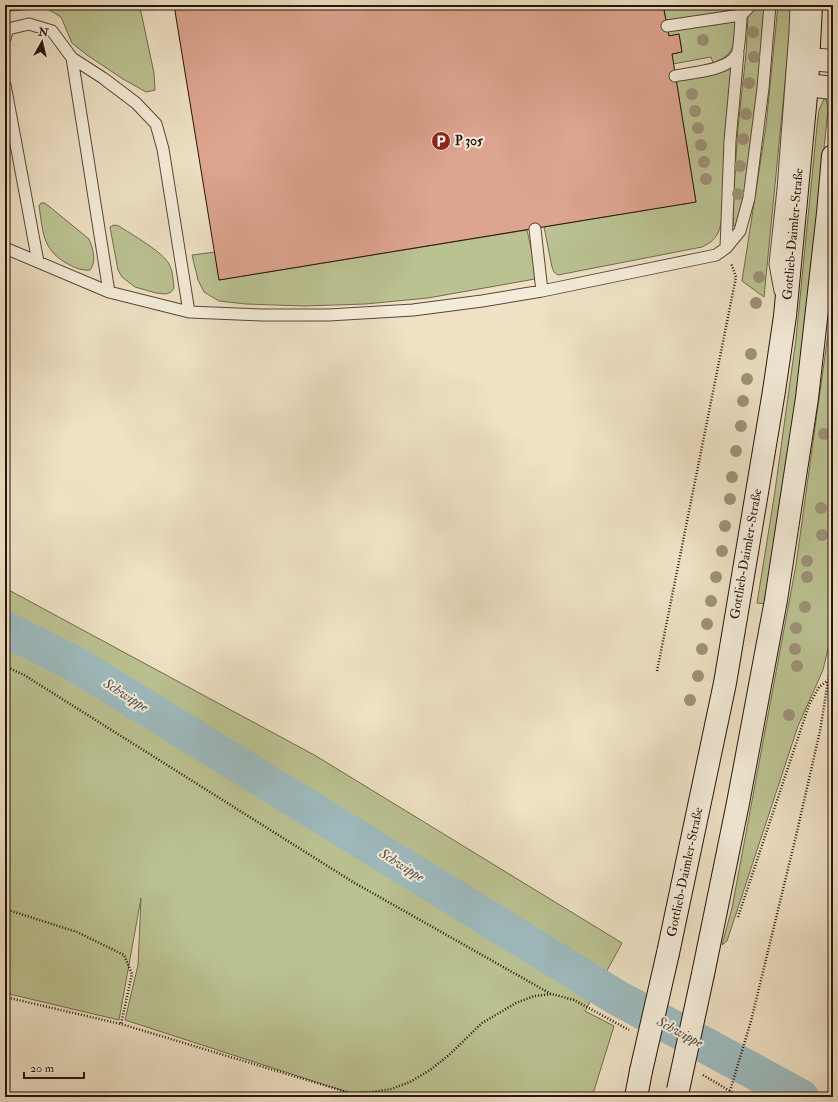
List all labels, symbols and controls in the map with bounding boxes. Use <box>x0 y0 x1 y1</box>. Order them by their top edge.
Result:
north arrow <box>22 22 62 62</box>
text: N <box>37 25 50 40</box>
parking icon: P 305 <box>430 130 452 152</box>
place label: P 305 <box>455 133 483 149</box>
street label: Gottlieb-Daimler-Straße <box>779 167 807 301</box>
street label: Gottlieb-Daimler-Straße <box>727 487 765 621</box>
water label: Schwippe <box>100 674 152 716</box>
street label: Gottlieb-Daimler-Straße <box>663 805 707 938</box>
water label: Schwippe <box>376 844 428 886</box>
water label: Schwippe <box>653 1012 706 1051</box>
scale bar <box>24 1054 84 1080</box>
text: 20 m <box>30 1061 55 1076</box>

